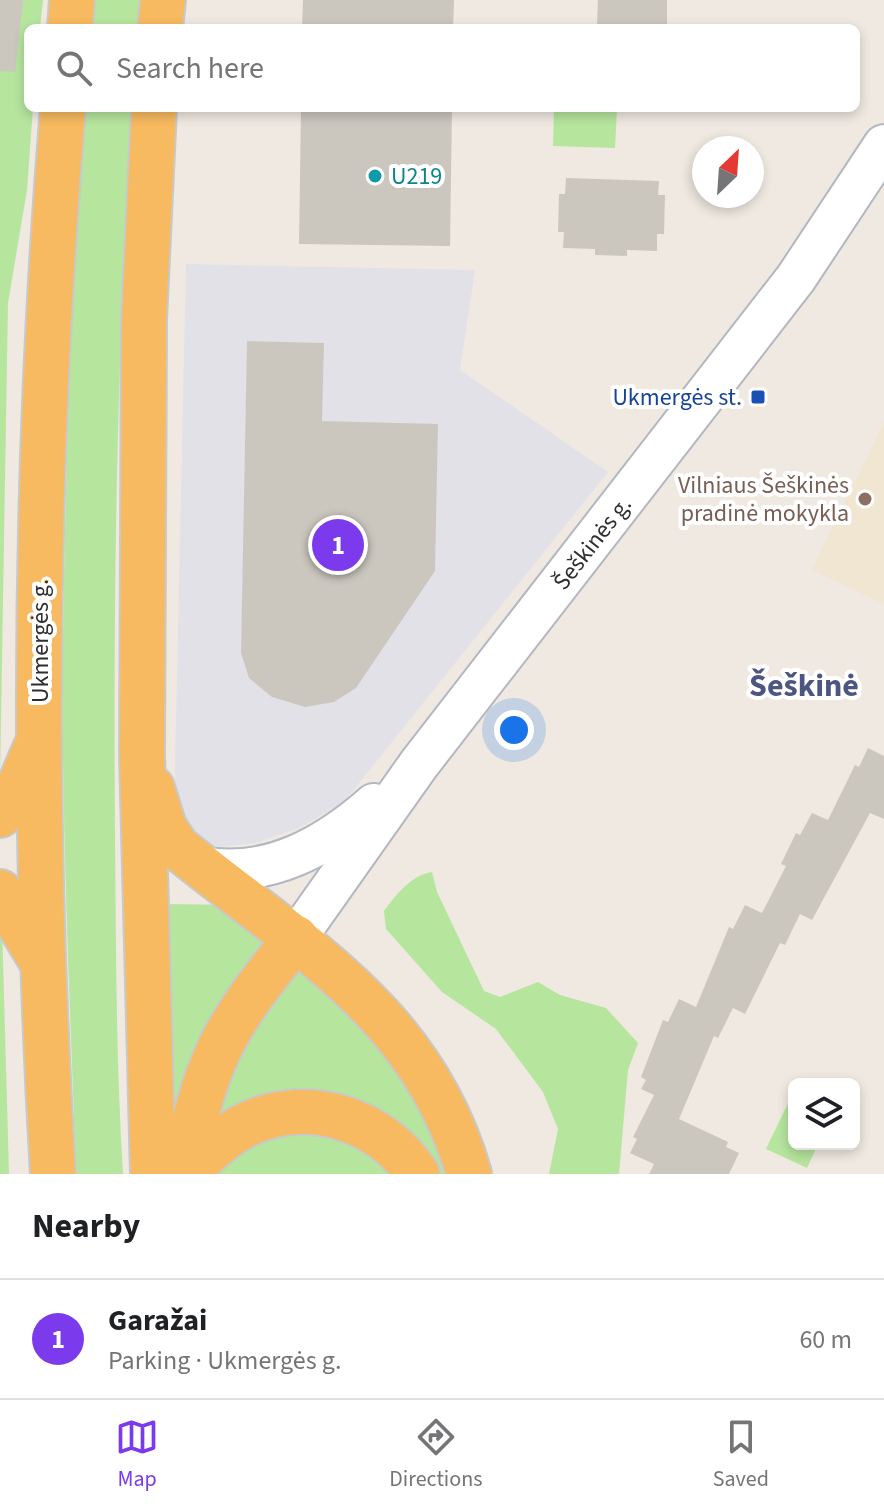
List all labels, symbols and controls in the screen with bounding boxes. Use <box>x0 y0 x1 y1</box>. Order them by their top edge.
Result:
search box <box>24 24 860 112</box>
icon: search <box>52 46 96 90</box>
text: Search here <box>116 47 264 90</box>
north arrow <box>692 136 764 208</box>
place label: U219 <box>391 159 442 194</box>
marker: U219 <box>366 167 384 185</box>
place label: Ukmergės st. <box>612 380 742 415</box>
marker: Ukmergės st. <box>749 388 767 406</box>
place label: Vilniaus Šeškinės pradinė mokykla <box>678 468 849 531</box>
street label: Šeškinės g. <box>545 489 640 598</box>
marker: Vilniaus Šeškinės pradinė mokykla <box>856 490 874 508</box>
pin: 1 <box>312 515 364 575</box>
street label: Ukmergės g. <box>23 579 58 703</box>
district label: Šeškinė <box>749 663 859 709</box>
your location <box>494 710 534 750</box>
map controls <box>788 1078 860 1150</box>
button: layers <box>788 1078 860 1150</box>
text: Nearby <box>32 1202 140 1251</box>
text: Garažai <box>108 1299 207 1342</box>
text: 1 <box>51 1321 65 1358</box>
text: 60 m <box>799 1321 852 1358</box>
text: Parking · Ukmergės g. <box>108 1342 341 1379</box>
tab: Map <box>115 1415 159 1495</box>
tab: Directions <box>389 1415 482 1495</box>
tab: Saved <box>713 1415 769 1495</box>

